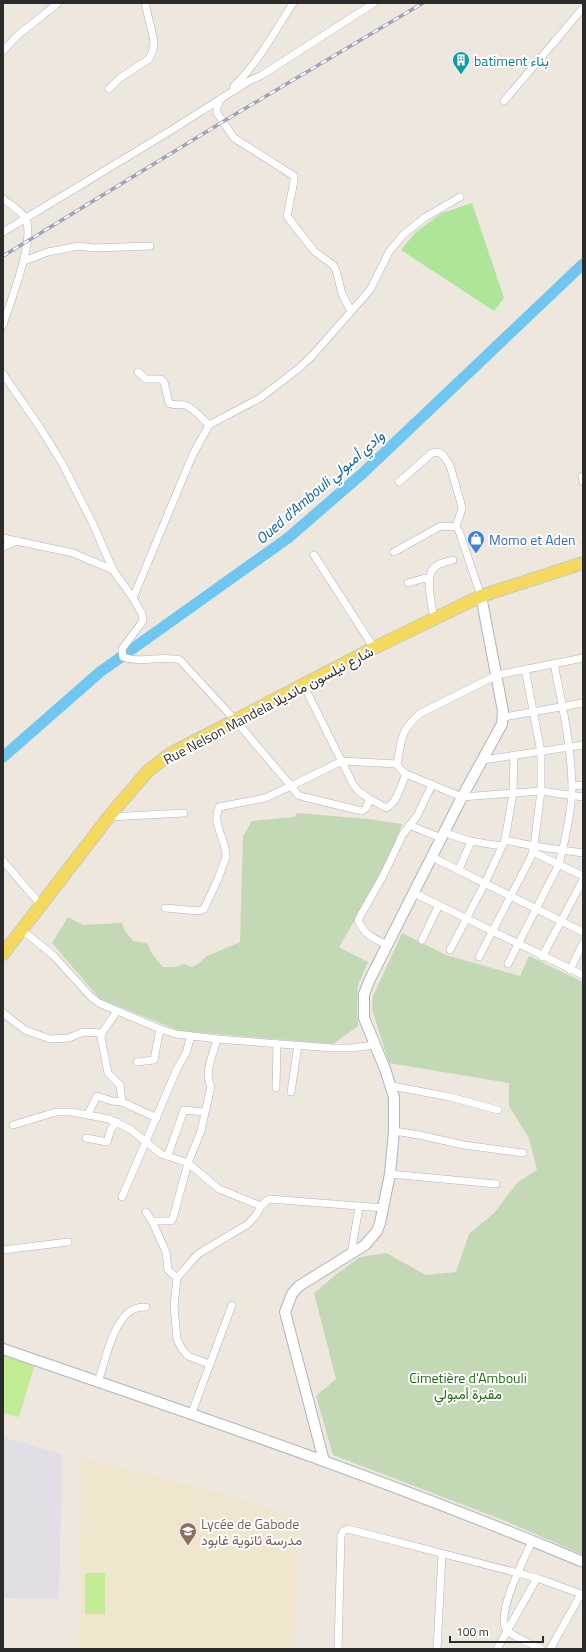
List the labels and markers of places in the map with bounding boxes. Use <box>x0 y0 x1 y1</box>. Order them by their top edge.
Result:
building icon: batiment بناء <box>451 50 471 75</box>
place label: batiment بناء <box>474 50 549 71</box>
shop icon: Momo et Aden <box>466 529 486 554</box>
place label: Momo et Aden <box>489 529 576 550</box>
place label: Lycée de Gabode مدرسة ثانوية غابود <box>201 1513 302 1550</box>
school or university icon: Lycée de Gabode مدرسة ثانوية غابود <box>178 1521 198 1546</box>

